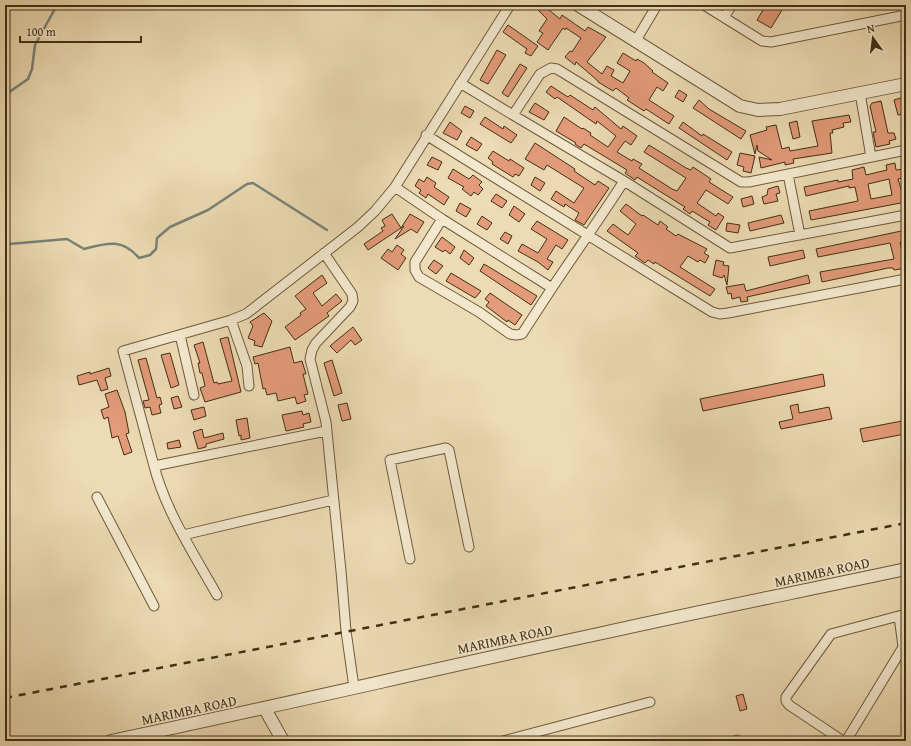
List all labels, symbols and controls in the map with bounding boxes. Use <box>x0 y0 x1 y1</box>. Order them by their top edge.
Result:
scale bar <box>20 18 141 44</box>
north arrow <box>853 18 893 58</box>
text: N <box>865 19 877 37</box>
text: 100 m <box>26 23 56 40</box>
street label: MARIMBA ROAD <box>773 552 871 592</box>
street label: MARIMBA ROAD <box>456 619 554 659</box>
street label: MARIMBA ROAD <box>140 690 238 730</box>

